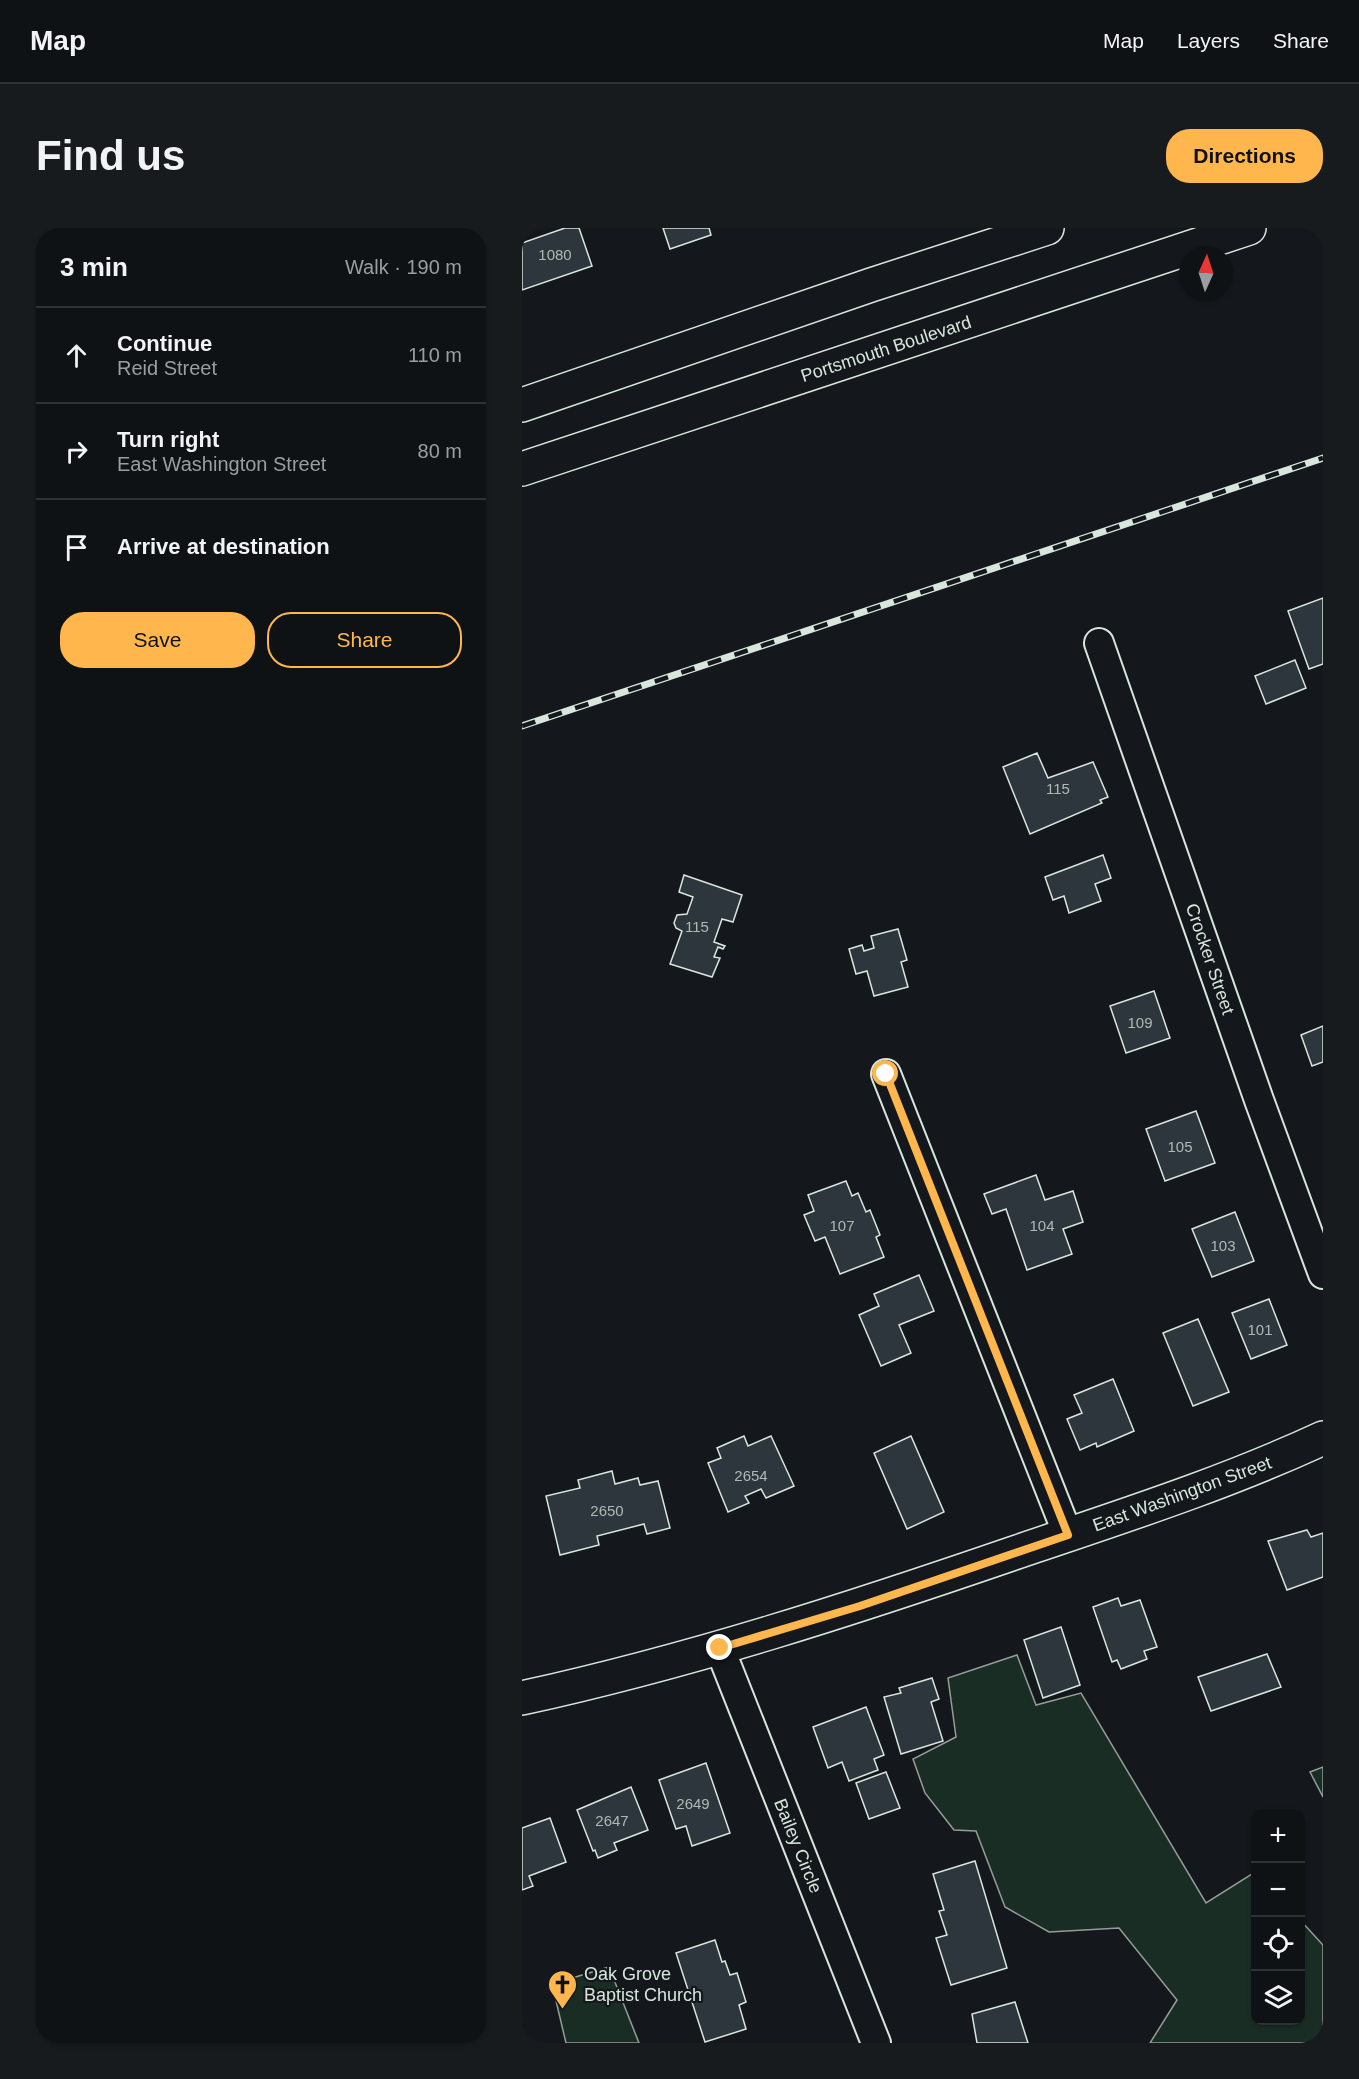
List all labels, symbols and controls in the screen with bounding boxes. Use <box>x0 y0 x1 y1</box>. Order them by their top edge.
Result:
text: Map <box>30 25 86 56</box>
text: Map <box>1103 29 1144 52</box>
text: Layers <box>1177 29 1240 52</box>
text: Share <box>1273 29 1329 52</box>
button: Directions <box>1166 129 1323 183</box>
text: Find us <box>36 132 185 179</box>
house number: 1080 <box>538 246 572 263</box>
north arrow <box>1179 246 1233 300</box>
text: 3 min <box>60 252 128 282</box>
text: Walk · 190 m <box>345 256 462 278</box>
street label: Portsmouth Boulevard <box>798 312 974 386</box>
text: Continue <box>117 331 212 356</box>
icon: ahead <box>60 339 93 372</box>
text: 110 m <box>408 344 462 366</box>
text: Reid Street <box>117 357 217 379</box>
text: Turn right <box>117 427 219 452</box>
icon: right <box>60 435 93 468</box>
text: 80 m <box>418 440 462 462</box>
text: East Washington Street <box>117 453 326 475</box>
icon: arrive <box>60 531 93 564</box>
text: Arrive at destination <box>117 534 330 559</box>
button: Save <box>60 612 255 668</box>
button: Share <box>267 612 462 668</box>
house number: 115 <box>1046 780 1070 797</box>
street label: Crocker Street <box>1182 901 1238 1017</box>
house number: 115 <box>685 918 709 935</box>
house number: 109 <box>1127 1014 1153 1031</box>
route start <box>872 1060 898 1086</box>
house number: 105 <box>1167 1138 1193 1155</box>
house number: 107 <box>829 1217 855 1234</box>
house number: 104 <box>1029 1217 1055 1234</box>
house number: 103 <box>1210 1237 1236 1254</box>
house number: 101 <box>1247 1321 1273 1338</box>
street label: East Washington Street <box>1090 1452 1274 1536</box>
house number: 2654 <box>734 1467 768 1484</box>
house number: 2650 <box>590 1502 624 1519</box>
route end <box>706 1634 732 1660</box>
house number: 2649 <box>676 1795 710 1812</box>
street label: Bailey Circle <box>770 1796 826 1896</box>
map controls <box>1251 1809 1305 2025</box>
button: + <box>1251 1809 1305 1863</box>
house number: 2647 <box>595 1812 629 1829</box>
button: − <box>1251 1863 1305 1917</box>
button: locate <box>1251 1917 1305 1971</box>
place label: Oak Grove Baptist Church <box>584 1964 702 2005</box>
church icon: Oak Grove Baptist Church <box>547 1968 579 2010</box>
button: layers <box>1251 1971 1305 2025</box>

